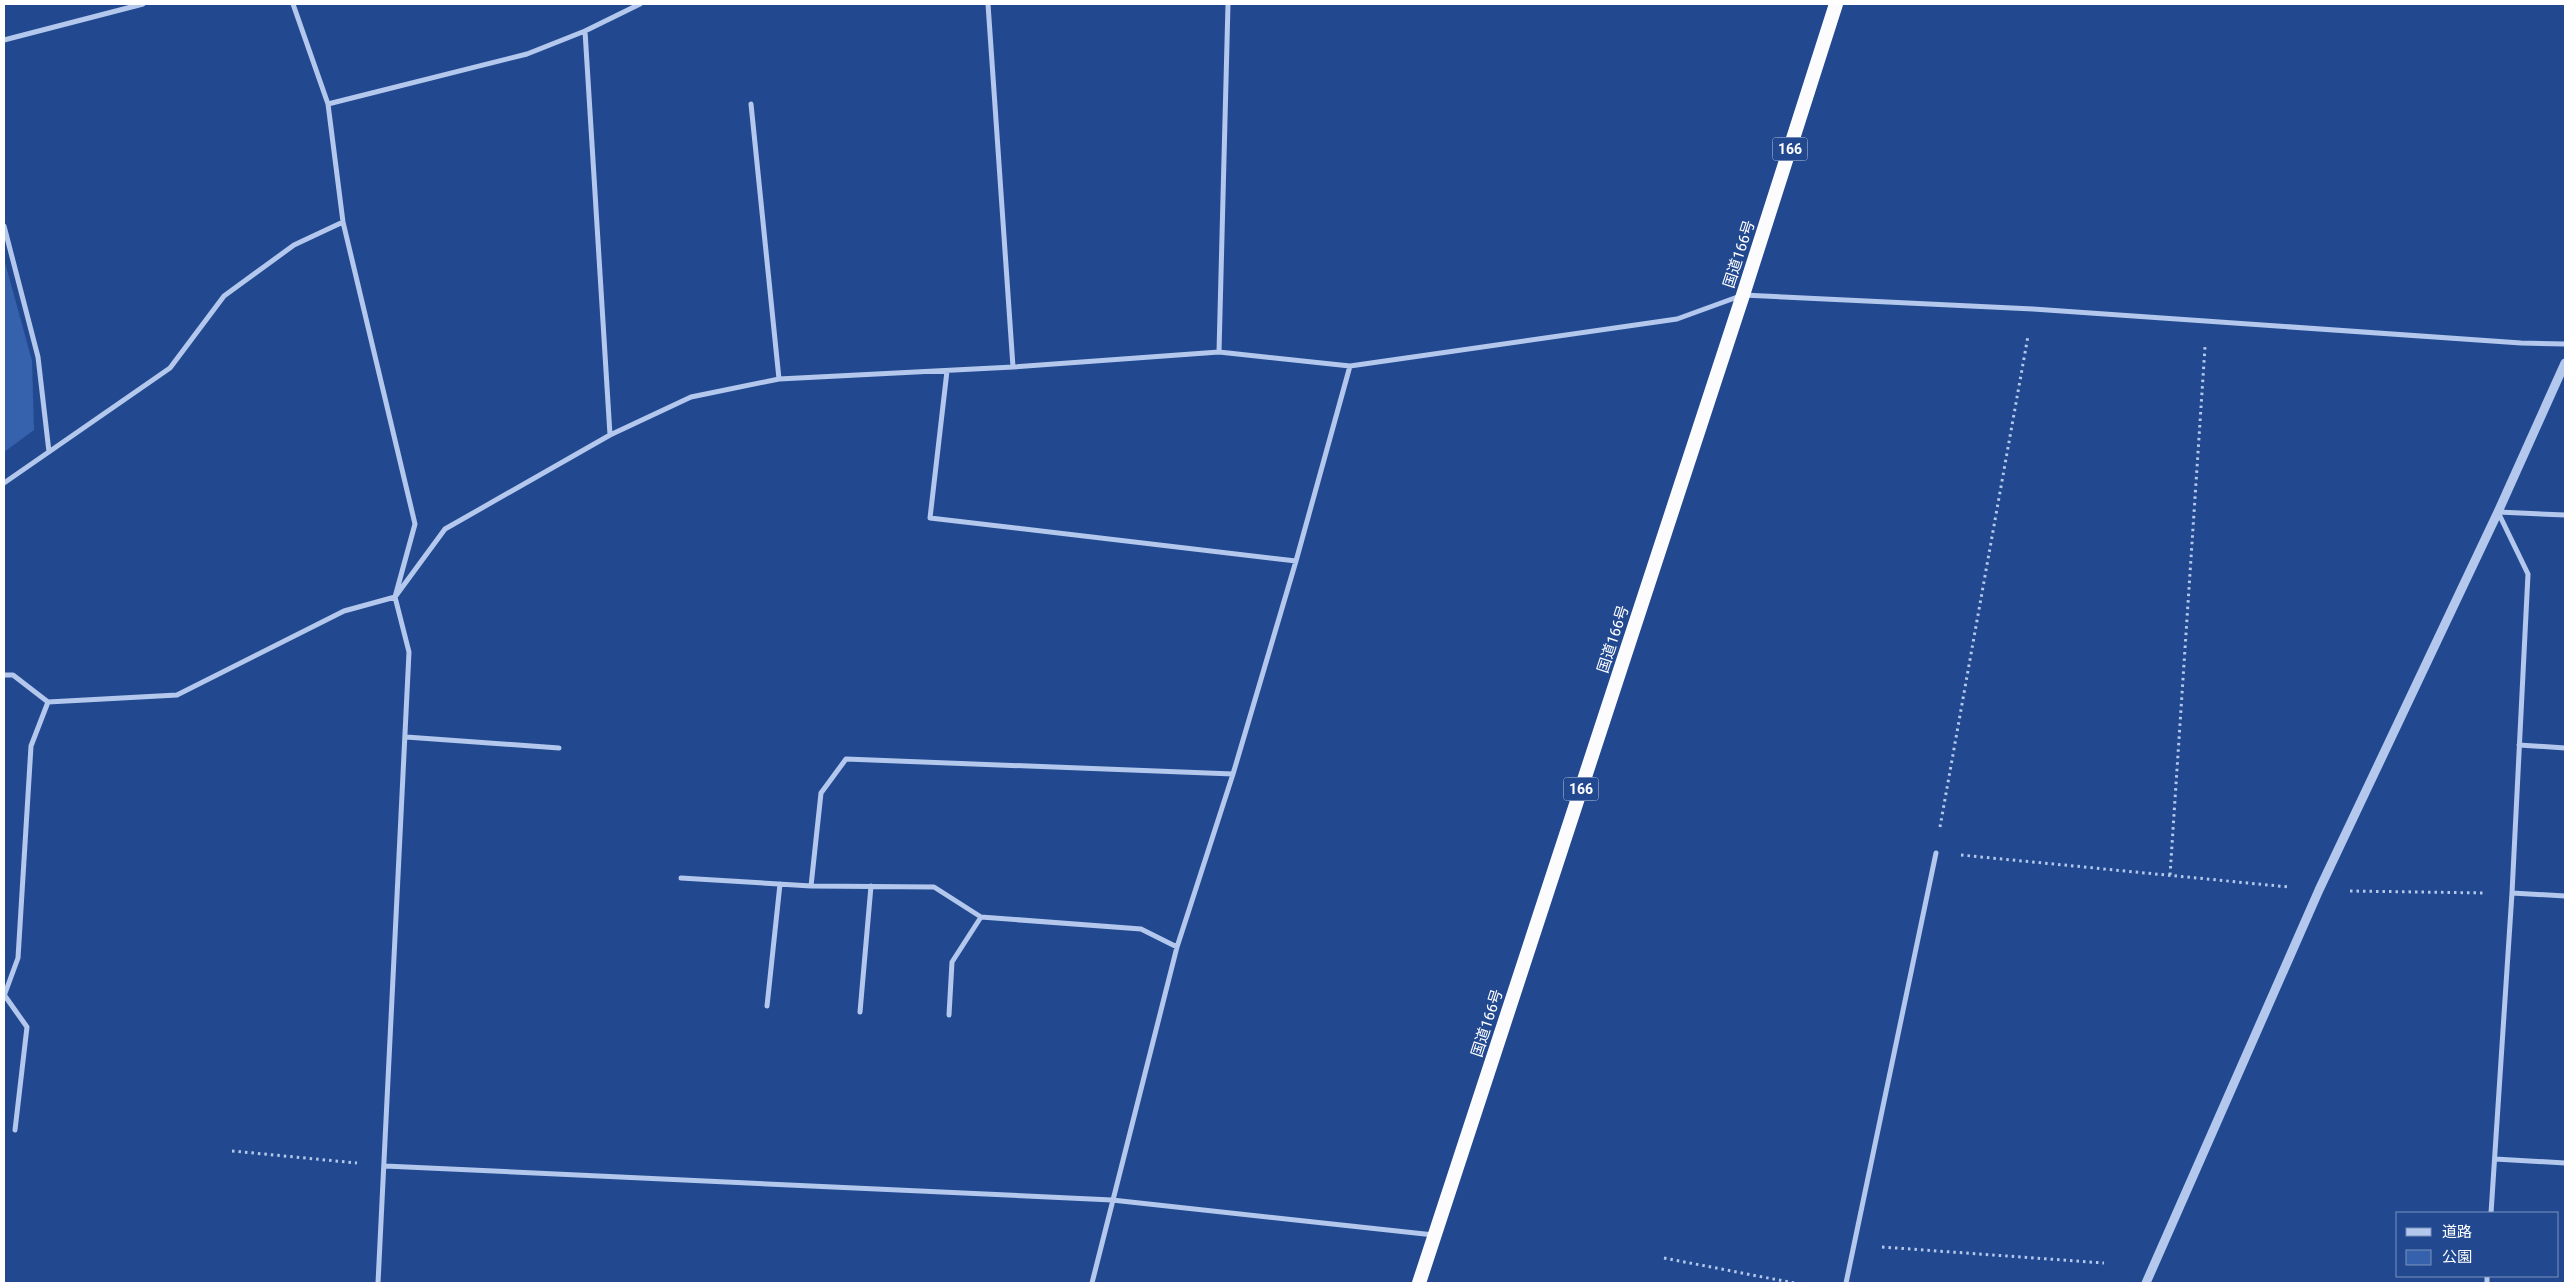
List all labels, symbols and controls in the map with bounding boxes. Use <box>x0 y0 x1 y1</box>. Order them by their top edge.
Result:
road number: 166 <box>1772 138 1808 160</box>
street label: 国道166号 <box>1720 218 1758 290</box>
street label: 国道166号 <box>1594 603 1632 675</box>
road number: 166 <box>1564 778 1598 801</box>
street label: 国道166号 <box>1468 987 1506 1059</box>
legend <box>2396 1212 2559 1277</box>
text: 道路 <box>2442 1223 2472 1241</box>
text: 公園 <box>2442 1248 2472 1266</box>

